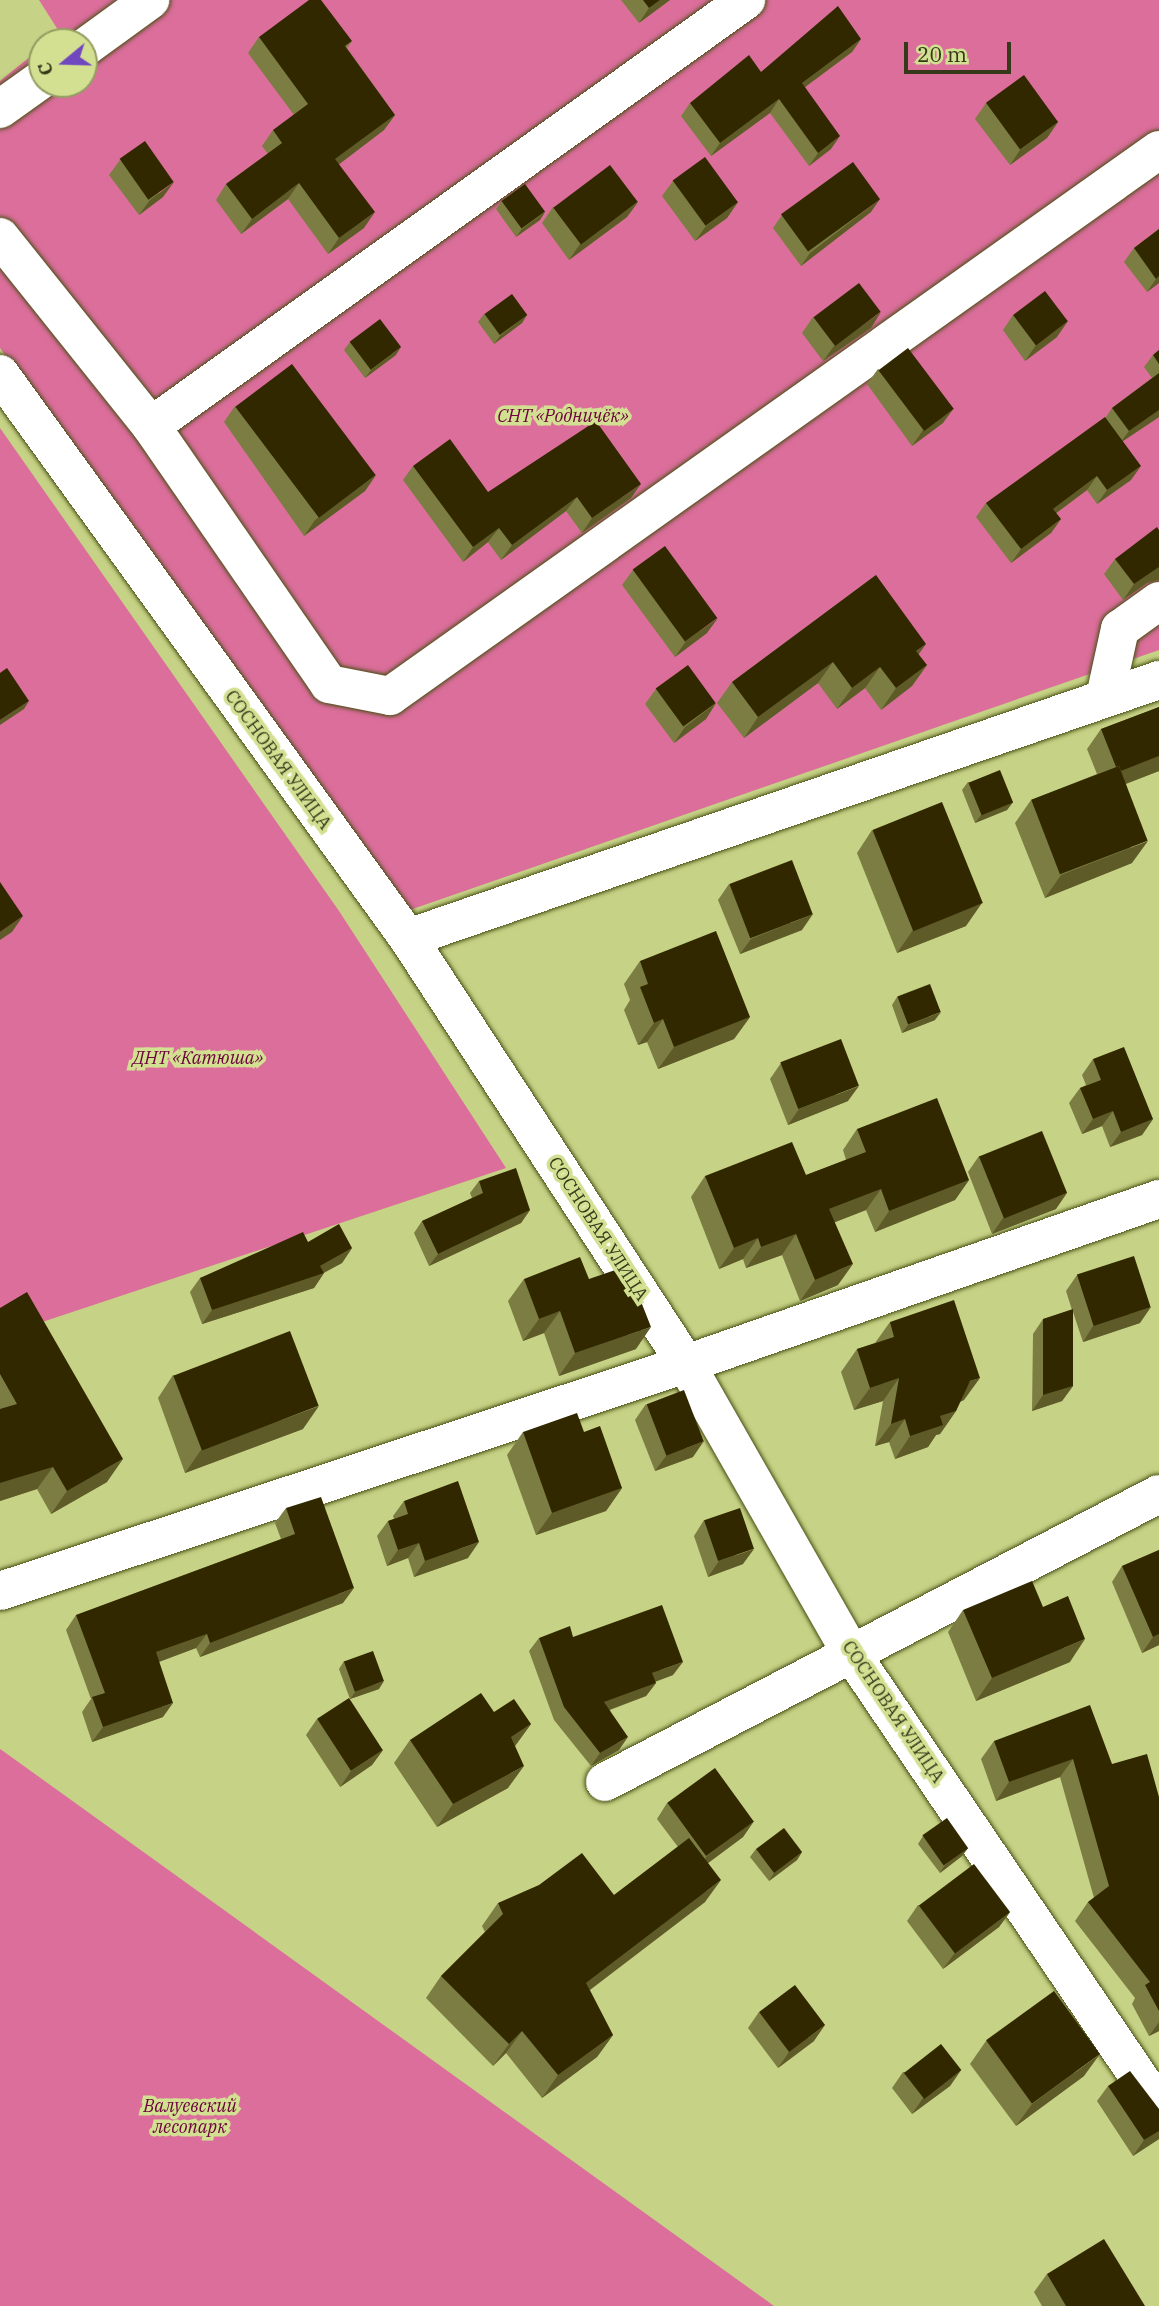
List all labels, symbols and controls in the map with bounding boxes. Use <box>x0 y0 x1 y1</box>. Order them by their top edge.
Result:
north arrow <box>28 28 98 98</box>
scale bar <box>907 28 1014 72</box>
text: 20 m <box>917 40 967 68</box>
text: С <box>32 59 58 79</box>
park label: СНТ «Родничёк» <box>497 405 629 427</box>
street label: СОСНОВАЯ УЛИЦА <box>220 686 336 834</box>
park label: ДНТ «Катюша» <box>133 1047 263 1069</box>
street label: СОСНОВАЯ УЛИЦА <box>544 1153 652 1305</box>
street label: СОСНОВАЯ УЛИЦА <box>837 1637 949 1787</box>
park label: Валуевский лесопарк <box>143 2096 237 2138</box>

